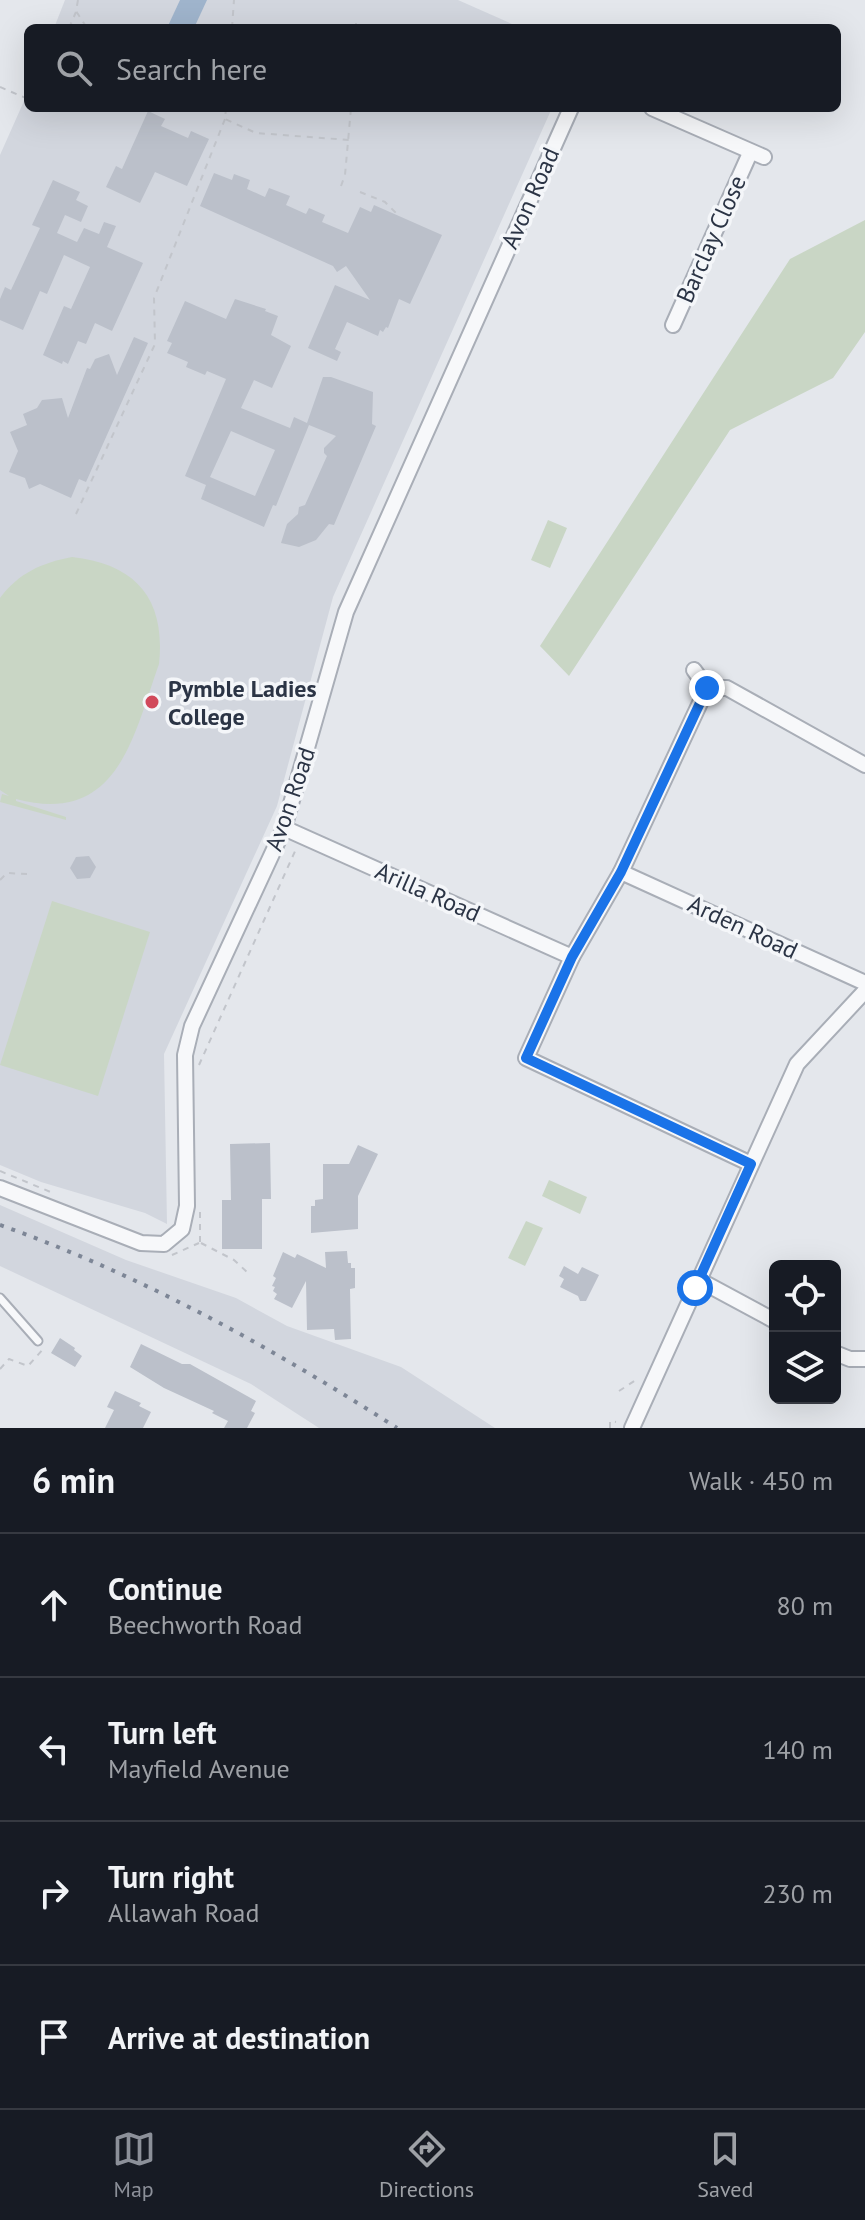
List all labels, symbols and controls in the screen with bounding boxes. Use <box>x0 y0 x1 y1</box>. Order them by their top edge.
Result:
search box <box>24 24 841 112</box>
icon: search <box>52 46 96 90</box>
text: Search here <box>116 49 267 88</box>
street label: Avon Road <box>494 142 566 254</box>
street label: Barclay Close <box>669 170 753 308</box>
route end <box>689 670 725 706</box>
place label: Pymble Ladies College <box>168 673 317 732</box>
marker: Pymble Ladies College <box>143 693 161 711</box>
street label: Avon Road <box>258 743 322 855</box>
street label: Arilla Road <box>371 855 485 929</box>
street label: Arden Road <box>683 888 803 966</box>
map controls <box>769 1260 841 1404</box>
button: locate <box>769 1260 841 1332</box>
route start <box>677 1270 713 1306</box>
button: layers <box>769 1332 841 1404</box>
text: 6 min <box>32 1458 115 1502</box>
text: Walk · 450 m <box>689 1464 833 1497</box>
text: Continue <box>108 1569 222 1608</box>
icon: ahead <box>32 1583 76 1627</box>
text: 80 m <box>777 1589 833 1622</box>
text: Beechworth Road <box>108 1608 302 1641</box>
text: Turn left <box>108 1713 216 1752</box>
icon: left <box>32 1727 76 1771</box>
text: 140 m <box>762 1733 833 1766</box>
text: Mayfield Avenue <box>108 1752 290 1785</box>
text: Turn right <box>108 1857 234 1896</box>
icon: right <box>32 1871 76 1915</box>
text: 230 m <box>762 1877 833 1910</box>
text: Allawah Road <box>108 1896 260 1929</box>
icon: arrive <box>32 2015 76 2059</box>
text: Arrive at destination <box>108 2018 370 2057</box>
tab: Map <box>112 2127 156 2203</box>
tab: Directions <box>379 2127 474 2203</box>
tab: Saved <box>697 2127 753 2203</box>

